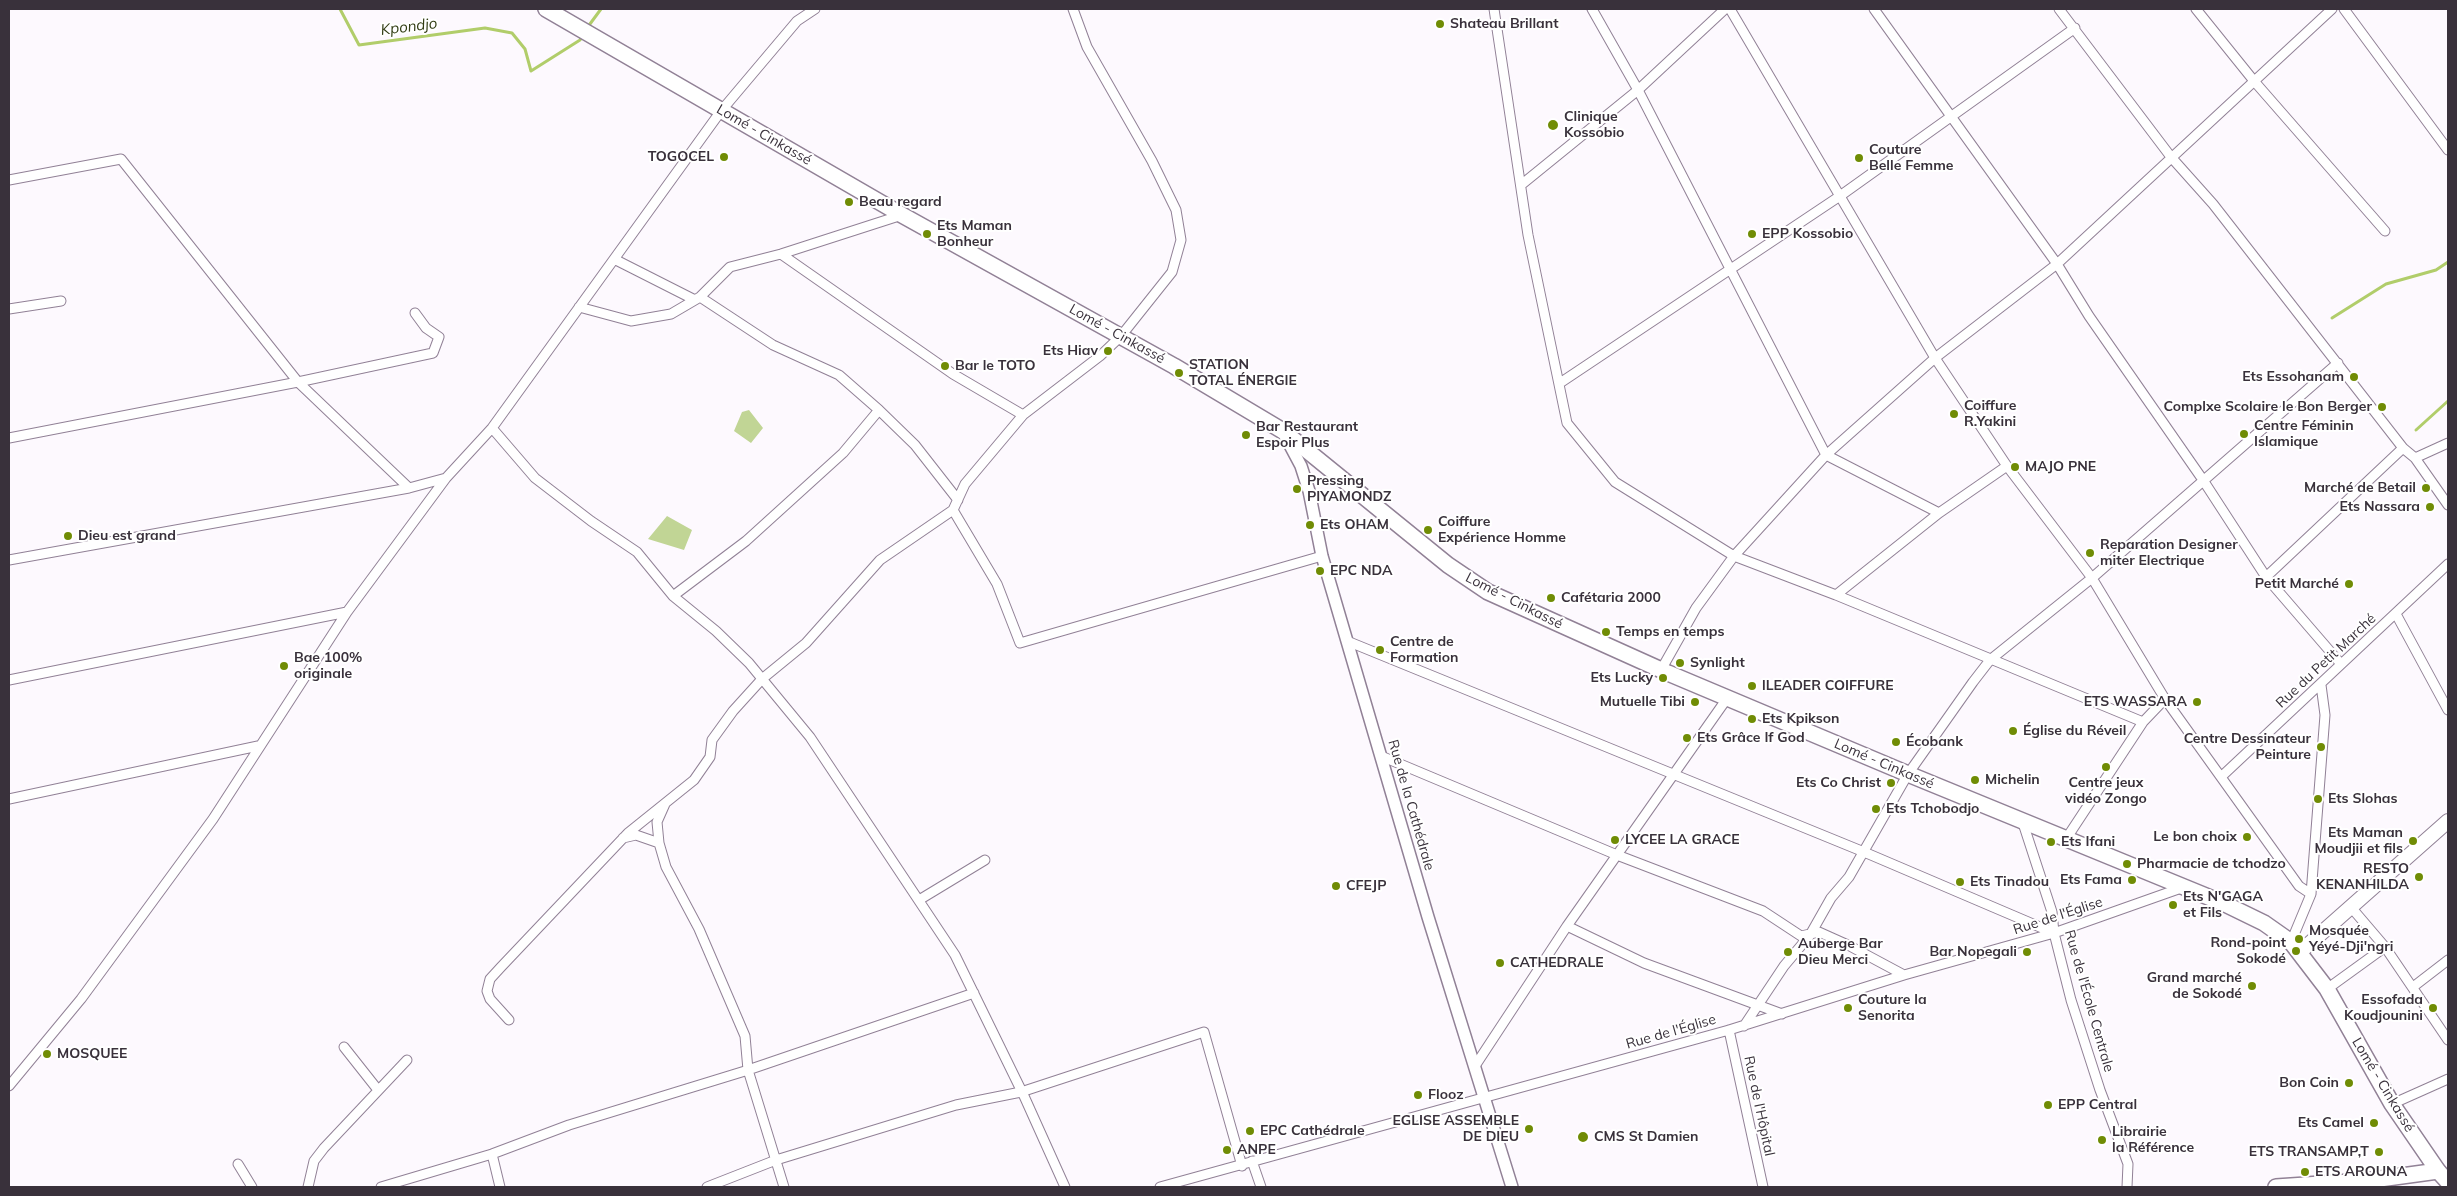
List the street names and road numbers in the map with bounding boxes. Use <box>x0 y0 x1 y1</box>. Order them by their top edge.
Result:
street label: Lomé - Cinkassé <box>714 101 814 169</box>
street label: Lomé - Cinkassé <box>1066 301 1168 367</box>
street label: Lomé - Cinkassé <box>1463 569 1565 633</box>
street label: Rue du Petit Marché <box>2273 610 2379 712</box>
street label: Lomé - Cinkassé <box>1832 735 1936 793</box>
street label: Rue de la Cathédrale <box>1384 738 1438 872</box>
street label: Rue de l'Église <box>2011 894 2105 938</box>
street label: Rue de l'École Centrale <box>2061 928 2117 1074</box>
street label: Rue de l'Église <box>1624 1011 1718 1053</box>
street label: Lomé - Cinkassé <box>2348 1035 2418 1135</box>
street label: Rue de l'Hôpital <box>1740 1054 1778 1158</box>

